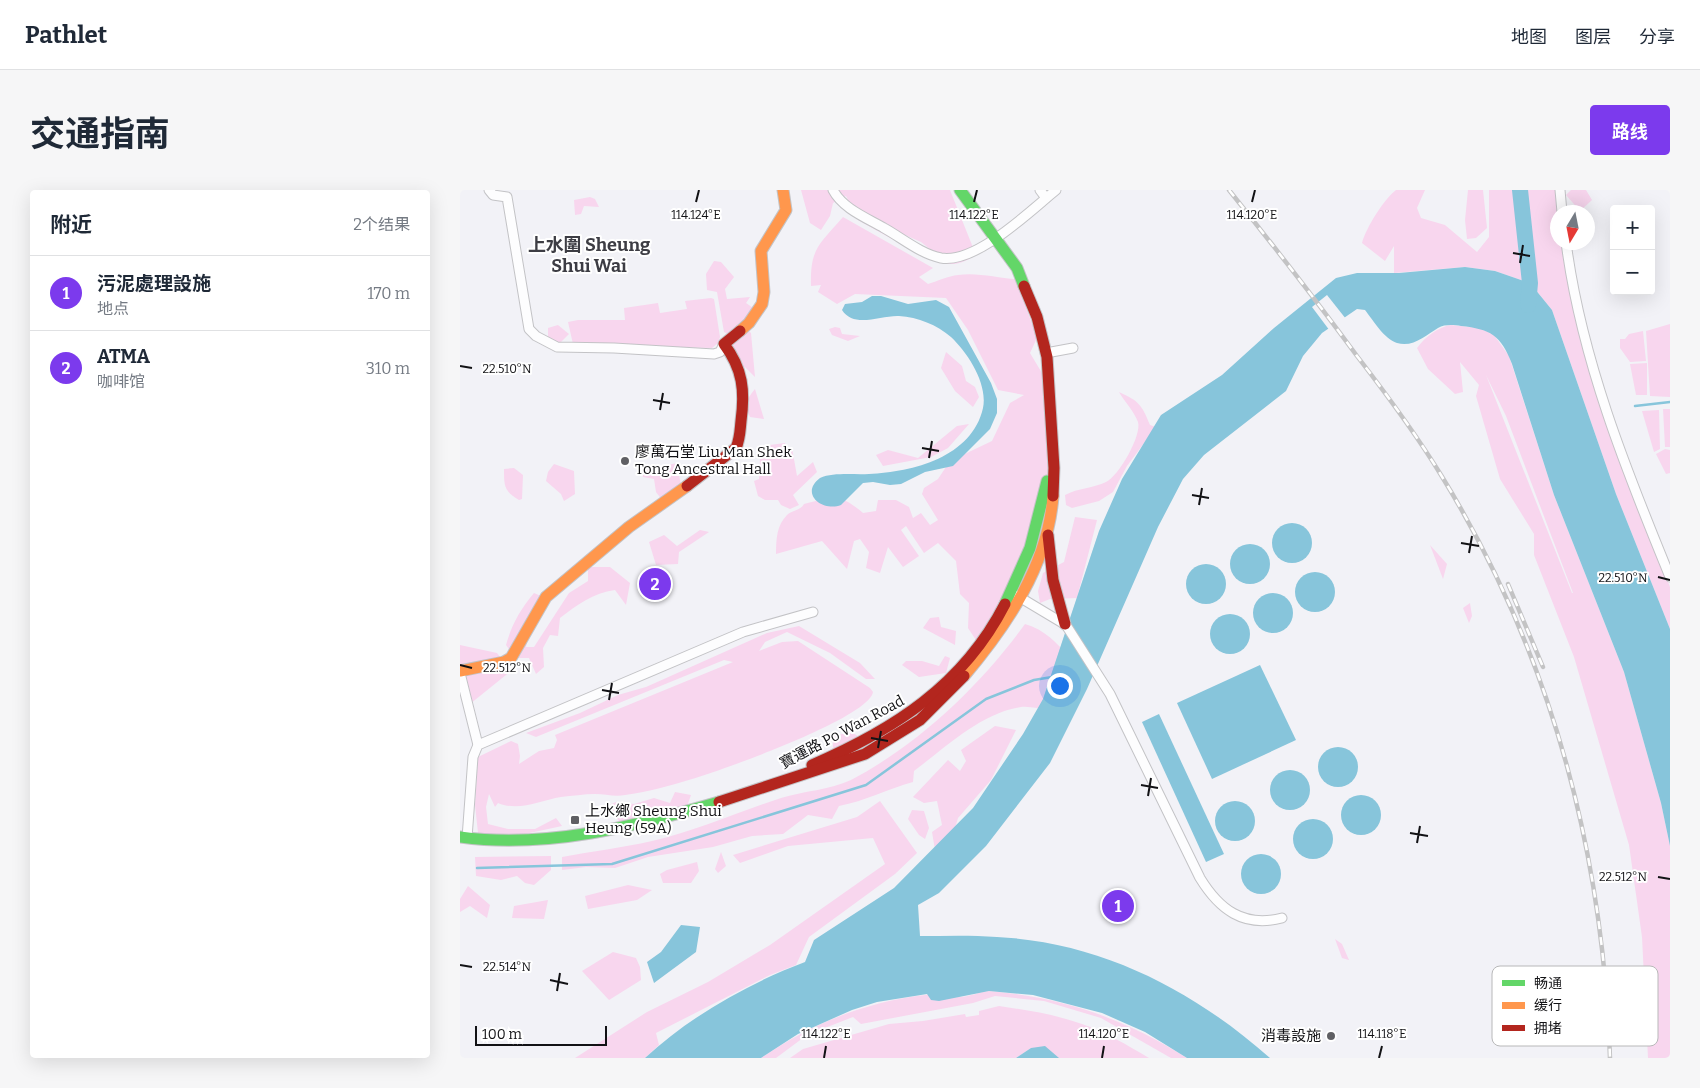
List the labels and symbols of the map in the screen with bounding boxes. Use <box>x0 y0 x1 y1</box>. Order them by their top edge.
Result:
north arrow <box>1550 205 1595 250</box>
text: 114.124°E <box>671 208 721 222</box>
text: 114.122°E <box>949 208 999 222</box>
text: 114.120°E <box>1227 208 1277 222</box>
district label: 上水圍 Sheung Shui Wai <box>528 234 651 277</box>
text: 22.510°N <box>482 362 532 376</box>
place label: 廖萬石堂 Liu Man Shek Tong Ancestral Hall <box>635 443 792 478</box>
marker: 廖萬石堂 Liu Man Shek Tong Ancestral Hall <box>619 455 631 467</box>
pin: 2 <box>639 565 671 603</box>
text: 22.510°N <box>1598 571 1648 585</box>
text: 22.512°N <box>483 661 532 675</box>
your location <box>1047 673 1073 699</box>
street label: 寶運路 Po Wan Road <box>777 692 907 772</box>
place label: 上水鄉 Sheung Shui Heung (59A) <box>585 802 722 837</box>
marker: 上水鄉 Sheung Shui Heung (59A) <box>569 814 581 826</box>
text: 22.512°N <box>1599 870 1648 884</box>
pin: 1 <box>1102 887 1134 925</box>
text: 22.514°N <box>483 960 532 974</box>
legend <box>1492 966 1658 1046</box>
text: 畅通 <box>1534 975 1562 992</box>
text: 缓行 <box>1534 997 1562 1014</box>
text: 拥堵 <box>1534 1020 1562 1037</box>
scale bar <box>475 1023 608 1046</box>
text: 114.122°E <box>801 1027 851 1041</box>
text: 114.120°E <box>1079 1027 1129 1041</box>
place label: 消毒設施 <box>1261 1027 1321 1045</box>
text: 114.118°E <box>1358 1027 1406 1041</box>
marker: 消毒設施 <box>1325 1030 1337 1042</box>

